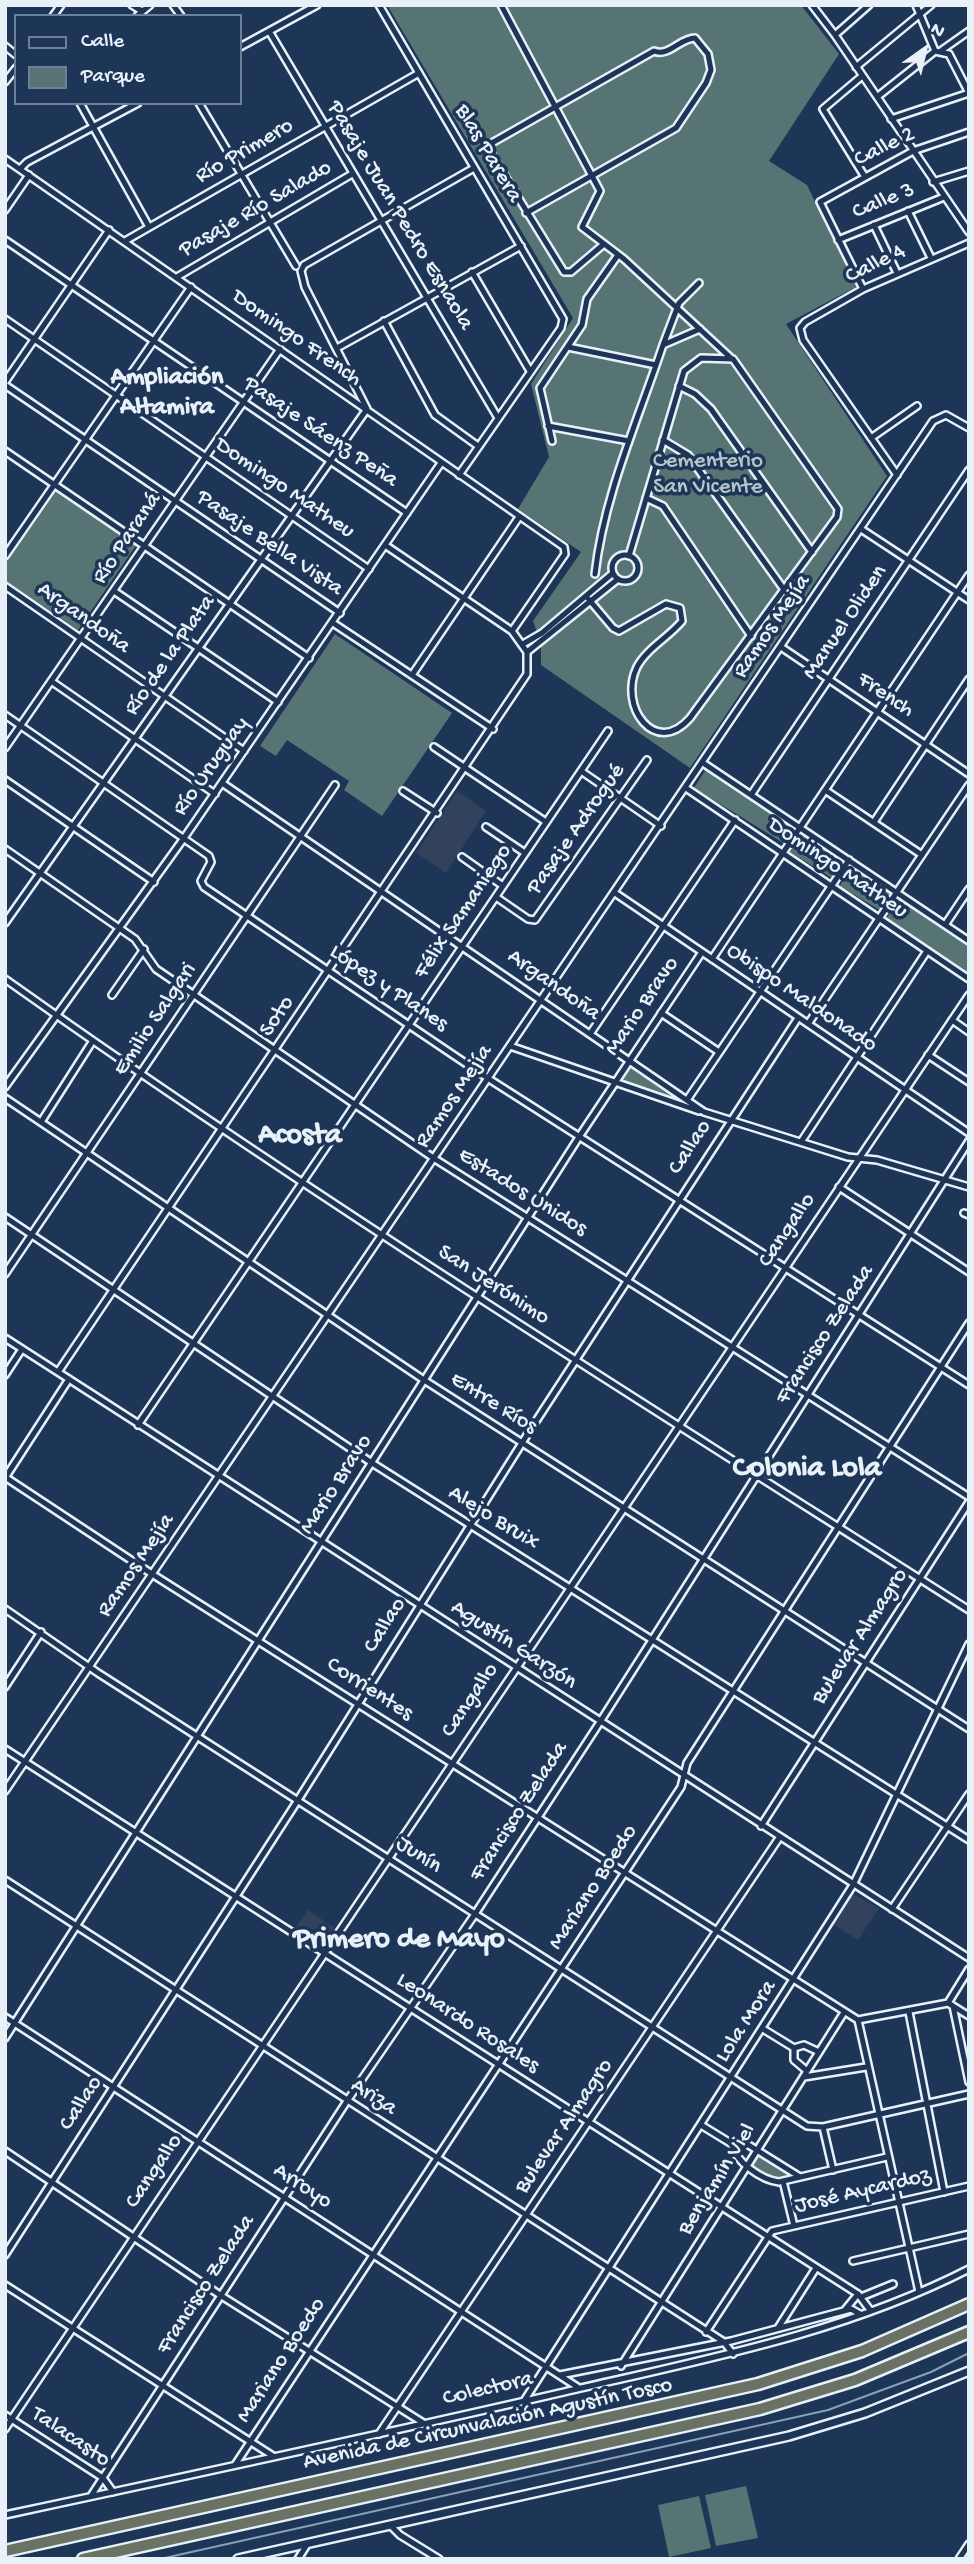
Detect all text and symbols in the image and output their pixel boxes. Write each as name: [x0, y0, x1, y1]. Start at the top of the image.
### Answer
legend: [14, 14, 242, 105]
north arrow: [890, 14, 960, 84]
text: N: [925, 18, 949, 44]
text: Calle: [81, 30, 124, 55]
text: Parque: [81, 65, 145, 90]
street label: Pasaje Juan Pedro Esnaola: [320, 96, 478, 336]
street label: Blas Parera: [447, 100, 527, 208]
street label: Río Primero: [191, 113, 299, 191]
street label: Calle 2: [850, 122, 920, 174]
street label: Pasaje Río Salado: [175, 155, 337, 265]
street label: Calle 3: [849, 177, 919, 227]
street label: Calle 4: [841, 239, 911, 291]
street label: Domingo French: [226, 284, 366, 394]
district label: Ampliación Altamira: [111, 363, 223, 424]
street label: Pasaje Sáenz Peña: [237, 371, 403, 495]
street label: Domingo Matheu: [209, 432, 359, 546]
park label: Cementerio San Vicente: [653, 448, 763, 502]
street label: Pasaje Bella Vista: [190, 485, 348, 603]
street label: Río Paraná: [87, 488, 169, 590]
street label: Manuel Oliden: [797, 560, 895, 686]
street label: Ramos Mejía: [728, 570, 818, 684]
street label: Argandoña: [31, 577, 135, 661]
street label: Río de la Plata: [119, 590, 223, 722]
street label: French: [851, 667, 919, 725]
street label: Río Uruguay: [168, 712, 256, 822]
street label: Pasaje Adrogué: [522, 759, 632, 901]
street label: Domingo Matheu: [762, 812, 912, 926]
street label: Félix Samaniego: [409, 839, 519, 985]
street label: Obispo Maldonado: [720, 938, 882, 1060]
street label: López y Planes: [323, 939, 453, 1039]
street label: Argandoña: [501, 944, 605, 1028]
street label: Mario Bravo: [600, 952, 686, 1062]
street label: Emilio Salgari: [108, 958, 204, 1082]
street label: Soto: [254, 991, 302, 1043]
street label: Ramos Mejía: [410, 1040, 500, 1154]
street label: Callao: [663, 1115, 719, 1181]
district label: Acosta: [258, 1119, 342, 1155]
street label: Estados Unidos: [452, 1142, 592, 1244]
street label: Cangallo: [753, 1188, 823, 1274]
street label: San Jerónimo: [432, 1240, 554, 1332]
street label: Francisco Zelada: [771, 1260, 881, 1410]
street label: Entre Ríos: [444, 1366, 542, 1442]
street label: Mario Bravo: [294, 1430, 380, 1540]
district label: Colonia Lola: [733, 1452, 881, 1488]
street label: Alejo Bruix: [442, 1480, 544, 1558]
street label: Ramos Mejía: [92, 1509, 182, 1623]
street label: Bulevar Almagro: [807, 1564, 915, 1710]
street label: Callao: [358, 1593, 414, 1659]
street label: Agustín Garzón: [445, 1595, 581, 1697]
street label: Corrientes: [320, 1652, 418, 1728]
street label: Cangallo: [436, 1658, 506, 1744]
street label: Francisco Zelada: [465, 1737, 575, 1887]
street label: Mariano Boedo: [543, 1820, 645, 1956]
street label: Junín: [390, 1831, 446, 1881]
district label: Primero de Mayo: [293, 1923, 505, 1959]
street label: Leonardo Rosales: [390, 1967, 544, 2081]
street label: Lola Mora: [710, 1976, 784, 2068]
street label: Bulevar Almagro: [510, 2054, 620, 2200]
street label: Callao: [54, 2071, 110, 2137]
street label: Ariza: [345, 2073, 401, 2123]
street label: Benjamín Viel: [673, 2119, 763, 2241]
street label: Cangallo: [120, 2129, 190, 2215]
street label: Arroyo: [267, 2158, 337, 2216]
street label: José Aycardoz: [792, 2163, 934, 2221]
street label: Francisco Zelada: [152, 2210, 262, 2360]
street label: Mariano Boedo: [231, 2293, 333, 2429]
street label: Colectora: [440, 2366, 536, 2414]
street label: Avenida de Circunvalación Agustín Tosco: [301, 2372, 675, 2478]
street label: Talacasto: [25, 2401, 115, 2475]

